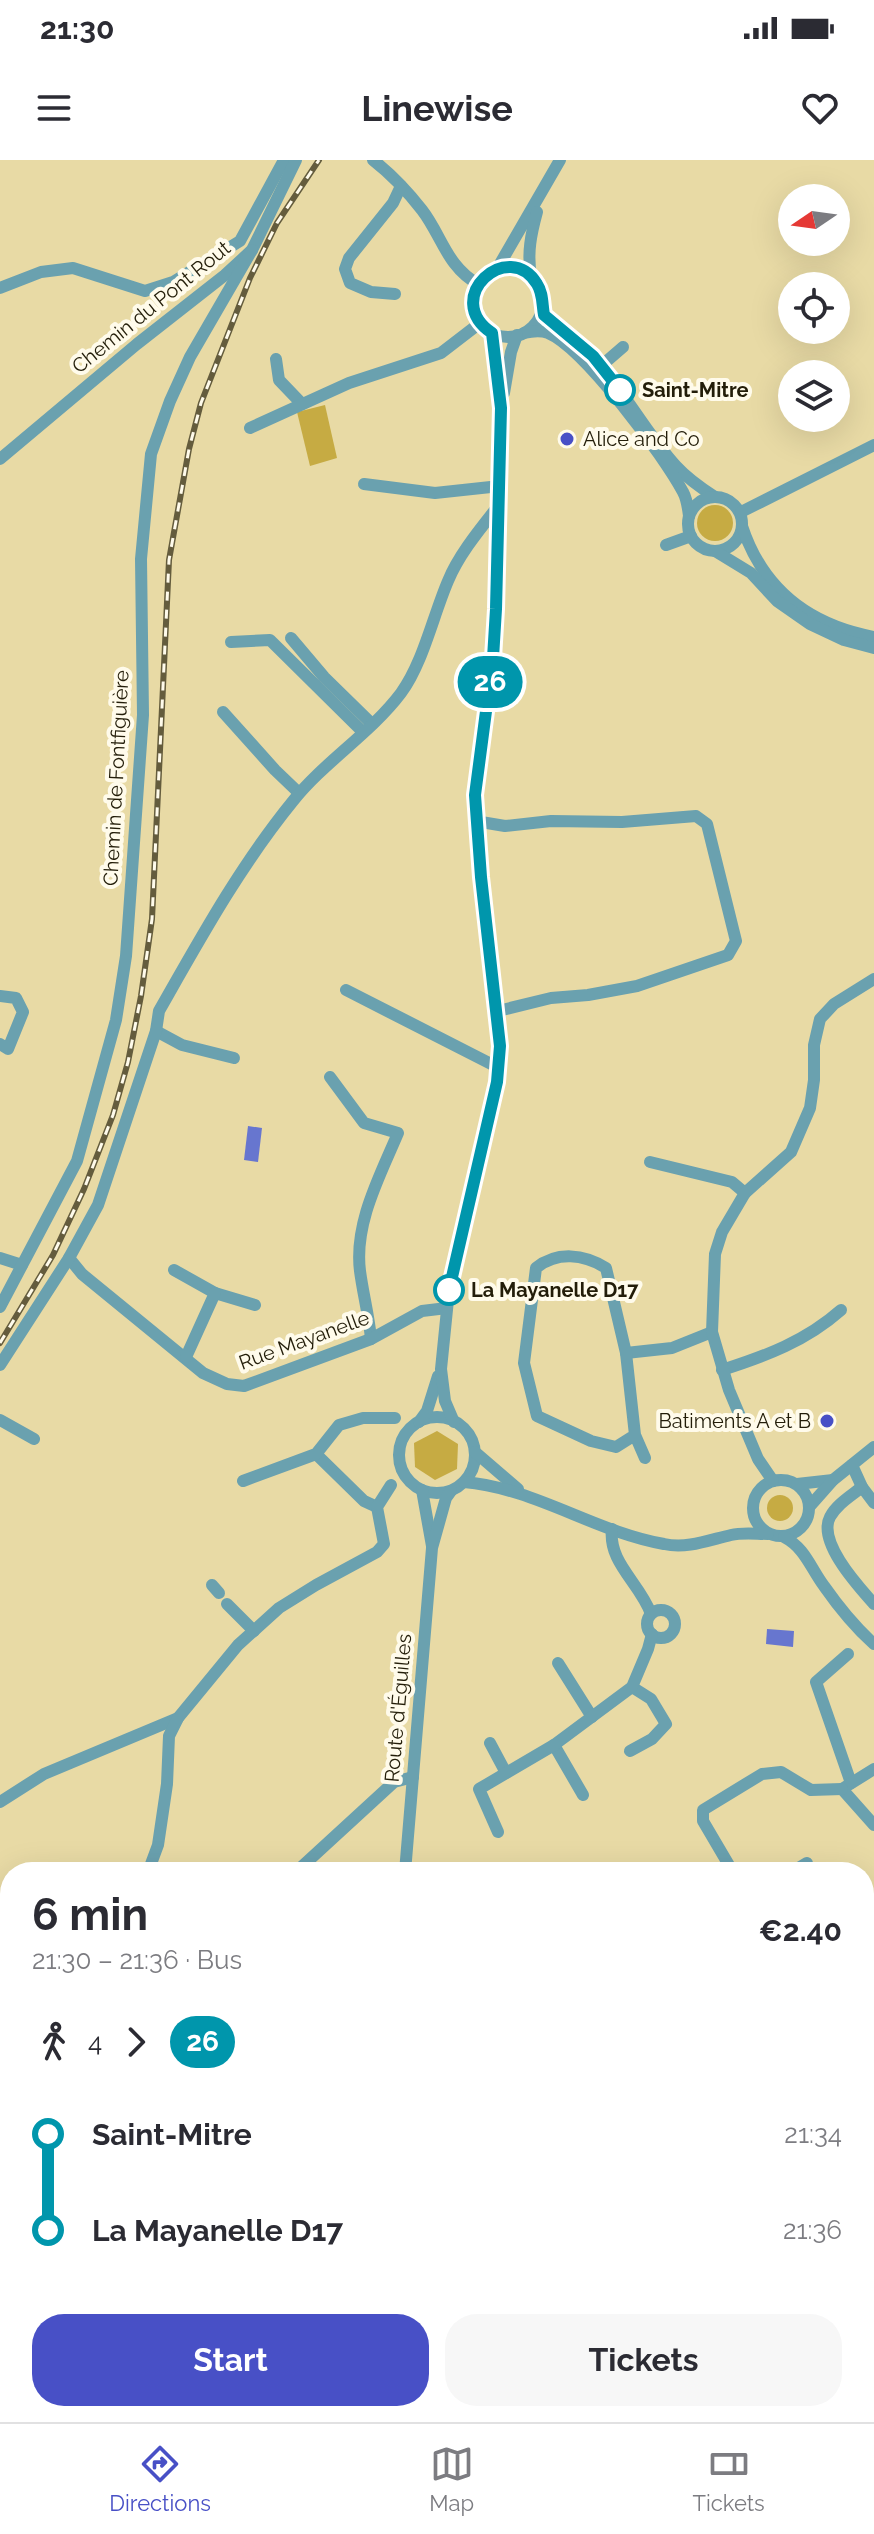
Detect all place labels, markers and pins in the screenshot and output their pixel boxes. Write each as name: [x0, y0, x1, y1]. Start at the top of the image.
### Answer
marker: Saint-Mitre: [605, 375, 635, 405]
place label: Saint-Mitre: [642, 378, 749, 402]
place label: Alice and Co: [583, 427, 700, 451]
marker: Alice and Co: [558, 430, 576, 448]
marker: La Mayanelle D17: [434, 1275, 464, 1305]
place label: La Mayanelle D17: [471, 1278, 639, 1302]
place label: Batiments A et B: [659, 1409, 811, 1433]
marker: Batiments A et B: [818, 1412, 836, 1430]

